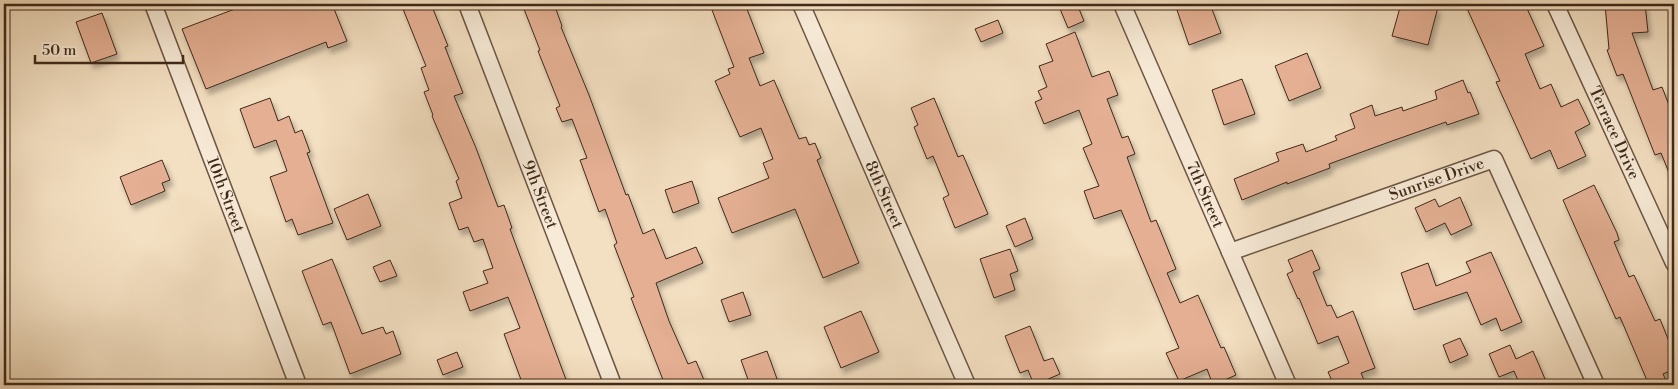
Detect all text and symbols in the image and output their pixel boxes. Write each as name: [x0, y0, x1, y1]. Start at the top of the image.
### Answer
scale bar: [35, 32, 182, 64]
text: 50 m: [42, 41, 76, 60]
street label: Terrace Drive: [1584, 83, 1644, 183]
street label: Sunrise Drive: [1386, 153, 1487, 205]
street label: 10th Street: [202, 154, 249, 236]
street label: 9th Street: [518, 157, 562, 232]
street label: 8th Street: [861, 158, 908, 232]
street label: 7th Street: [1182, 158, 1228, 231]

